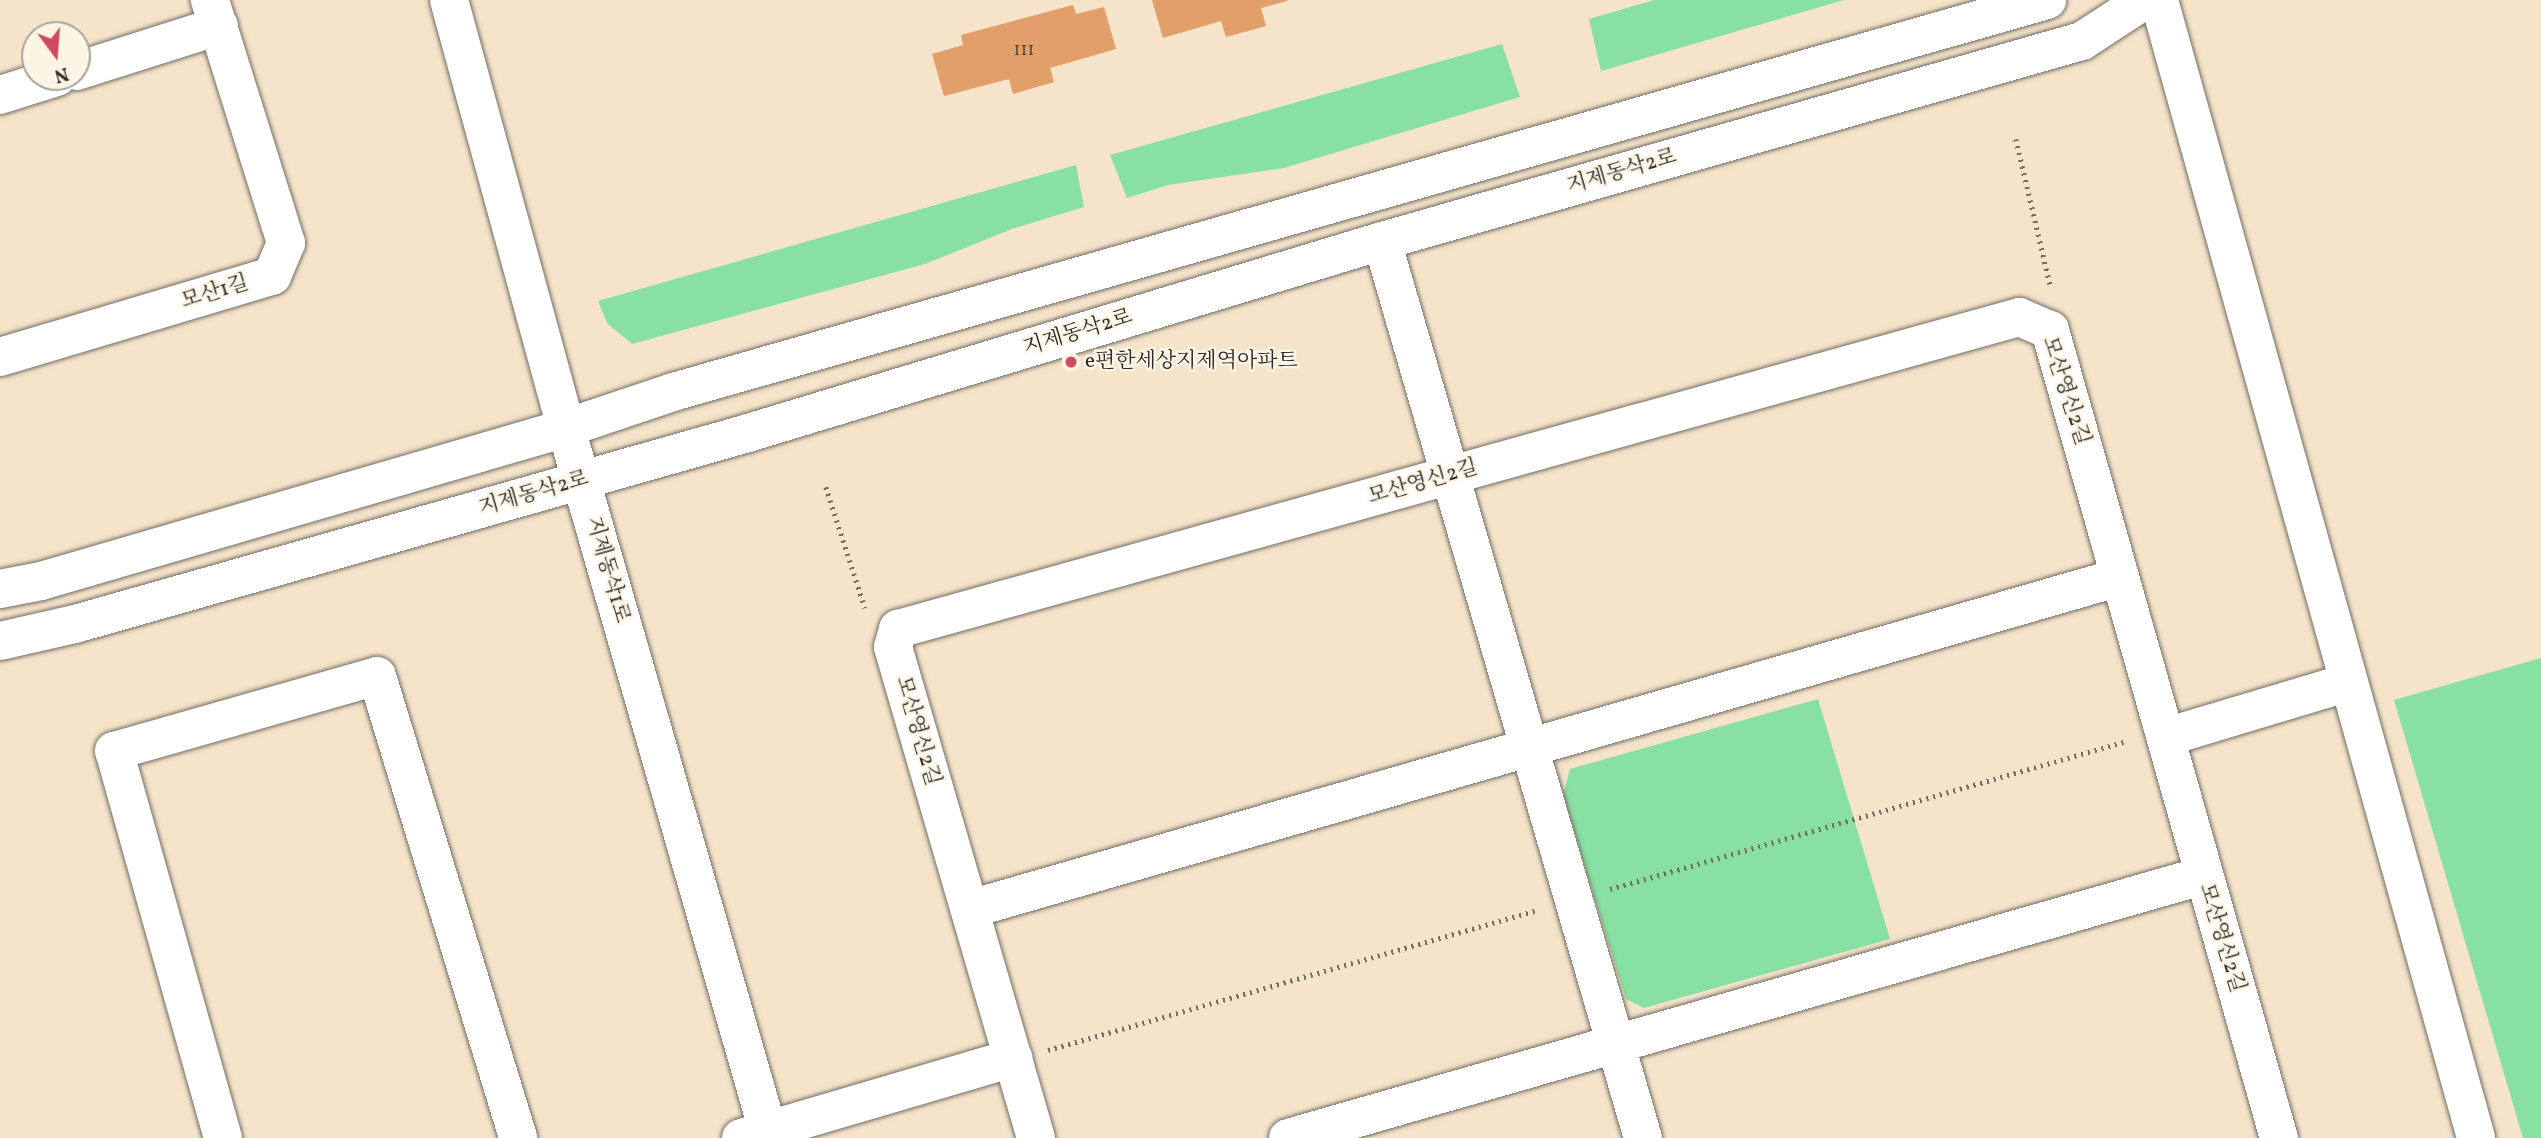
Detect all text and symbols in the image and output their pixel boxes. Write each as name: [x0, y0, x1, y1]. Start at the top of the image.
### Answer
north arrow: [21, 21, 91, 91]
house number: 111: [1014, 40, 1034, 62]
text: N: [51, 60, 71, 89]
street label: 지제동삭2로: [1564, 144, 1680, 200]
street label: 모산1길: [178, 271, 252, 315]
street label: 지제동삭2로: [1020, 304, 1136, 362]
street label: 모산영신2길: [2036, 334, 2094, 448]
place label: e편한세상지제역아파트: [1085, 349, 1298, 375]
marker: e편한세상지제역아파트: [1063, 354, 1079, 370]
street label: 모산영신2길: [1365, 455, 1481, 511]
street label: 지제동삭2로: [476, 466, 592, 522]
street label: 지제동삭1로: [580, 514, 634, 626]
street label: 모산영신2길: [889, 673, 945, 789]
street label: 모산영신2길: [2192, 880, 2250, 996]

